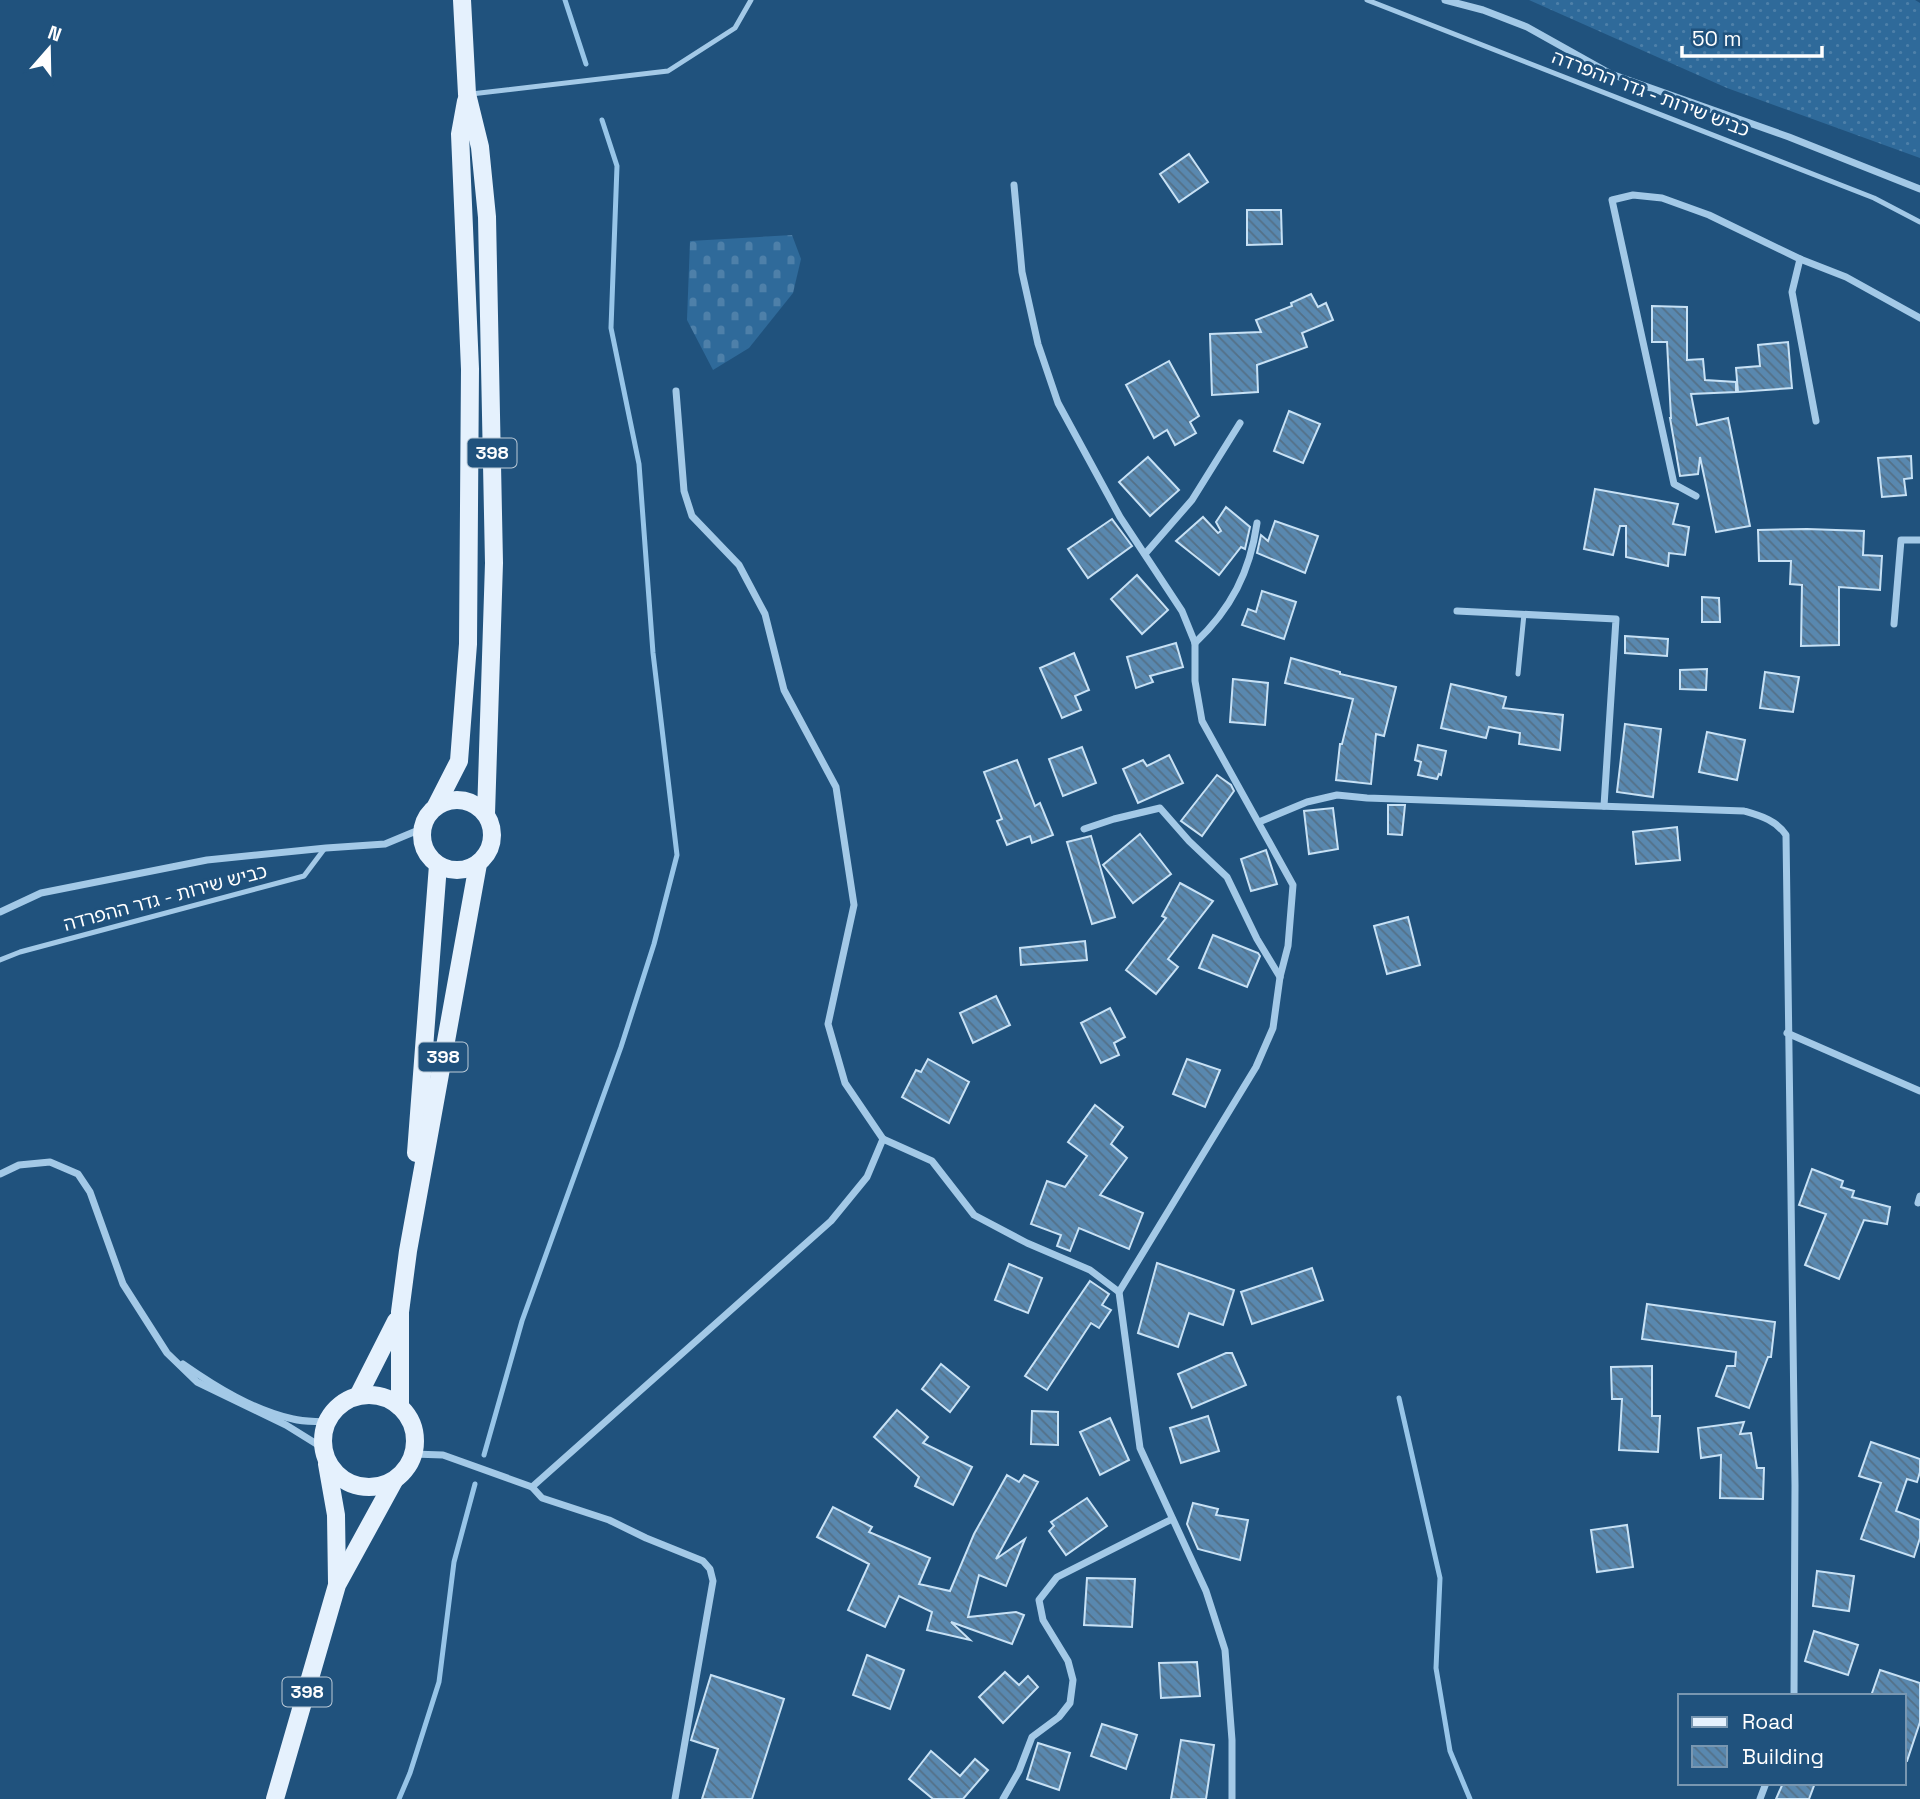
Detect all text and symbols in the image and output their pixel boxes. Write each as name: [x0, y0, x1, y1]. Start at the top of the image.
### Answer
north arrow: [14, 14, 84, 84]
scale bar: [1682, 14, 1822, 58]
text: N: [44, 20, 65, 47]
text: 50 m: [1692, 25, 1742, 52]
street label: כביש שירות - גדר ההפרדה: [1548, 44, 1753, 143]
road number: 398: [468, 438, 516, 467]
street label: כביש שירות - גדר ההפרדה: [61, 858, 270, 937]
road number: 398: [418, 1042, 467, 1072]
road number: 398: [282, 1678, 332, 1707]
legend: [1678, 1694, 1906, 1785]
text: Road: [1742, 1708, 1794, 1735]
text: Building: [1742, 1743, 1824, 1770]

